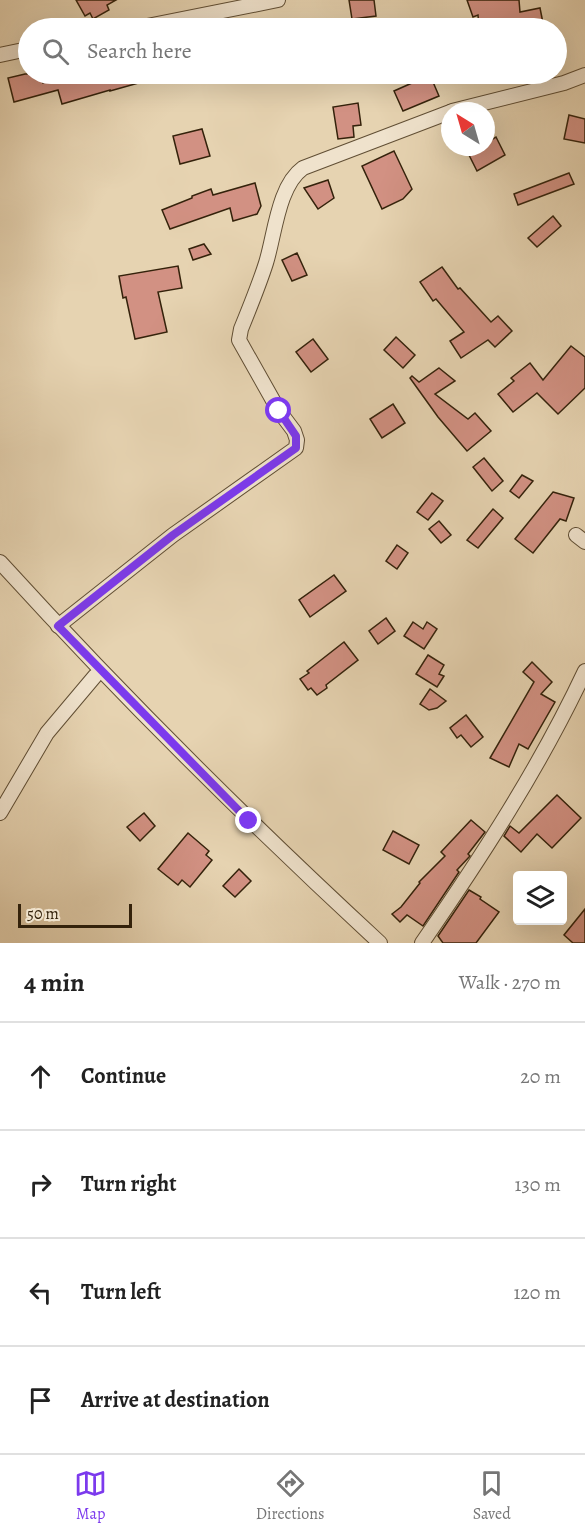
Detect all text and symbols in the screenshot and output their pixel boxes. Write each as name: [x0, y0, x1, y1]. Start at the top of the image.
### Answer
search box: [18, 18, 567, 84]
icon: search: [39, 35, 72, 68]
text: Search here: [87, 36, 192, 66]
north arrow: [441, 102, 495, 156]
route start: [265, 397, 291, 423]
route end: [235, 807, 261, 833]
map controls: [513, 871, 567, 925]
button: layers: [513, 871, 567, 925]
scale bar: [18, 901, 132, 929]
text: 50 m: [27, 903, 59, 925]
text: 4 min: [24, 965, 85, 1000]
text: Walk · 270 m: [459, 969, 561, 996]
icon: ahead: [24, 1060, 57, 1093]
text: Continue: [81, 1061, 166, 1091]
text: 20 m: [520, 1063, 561, 1090]
icon: right: [24, 1168, 57, 1201]
text: Turn right: [81, 1169, 177, 1199]
text: 130 m: [515, 1171, 561, 1198]
icon: left: [24, 1276, 57, 1309]
text: Turn left: [81, 1277, 161, 1307]
text: 120 m: [513, 1279, 561, 1306]
icon: arrive: [24, 1384, 57, 1417]
text: Arrive at destination: [81, 1385, 270, 1415]
tab: Map: [74, 1467, 107, 1525]
tab: Directions: [256, 1467, 324, 1525]
tab: Saved: [473, 1467, 511, 1525]

